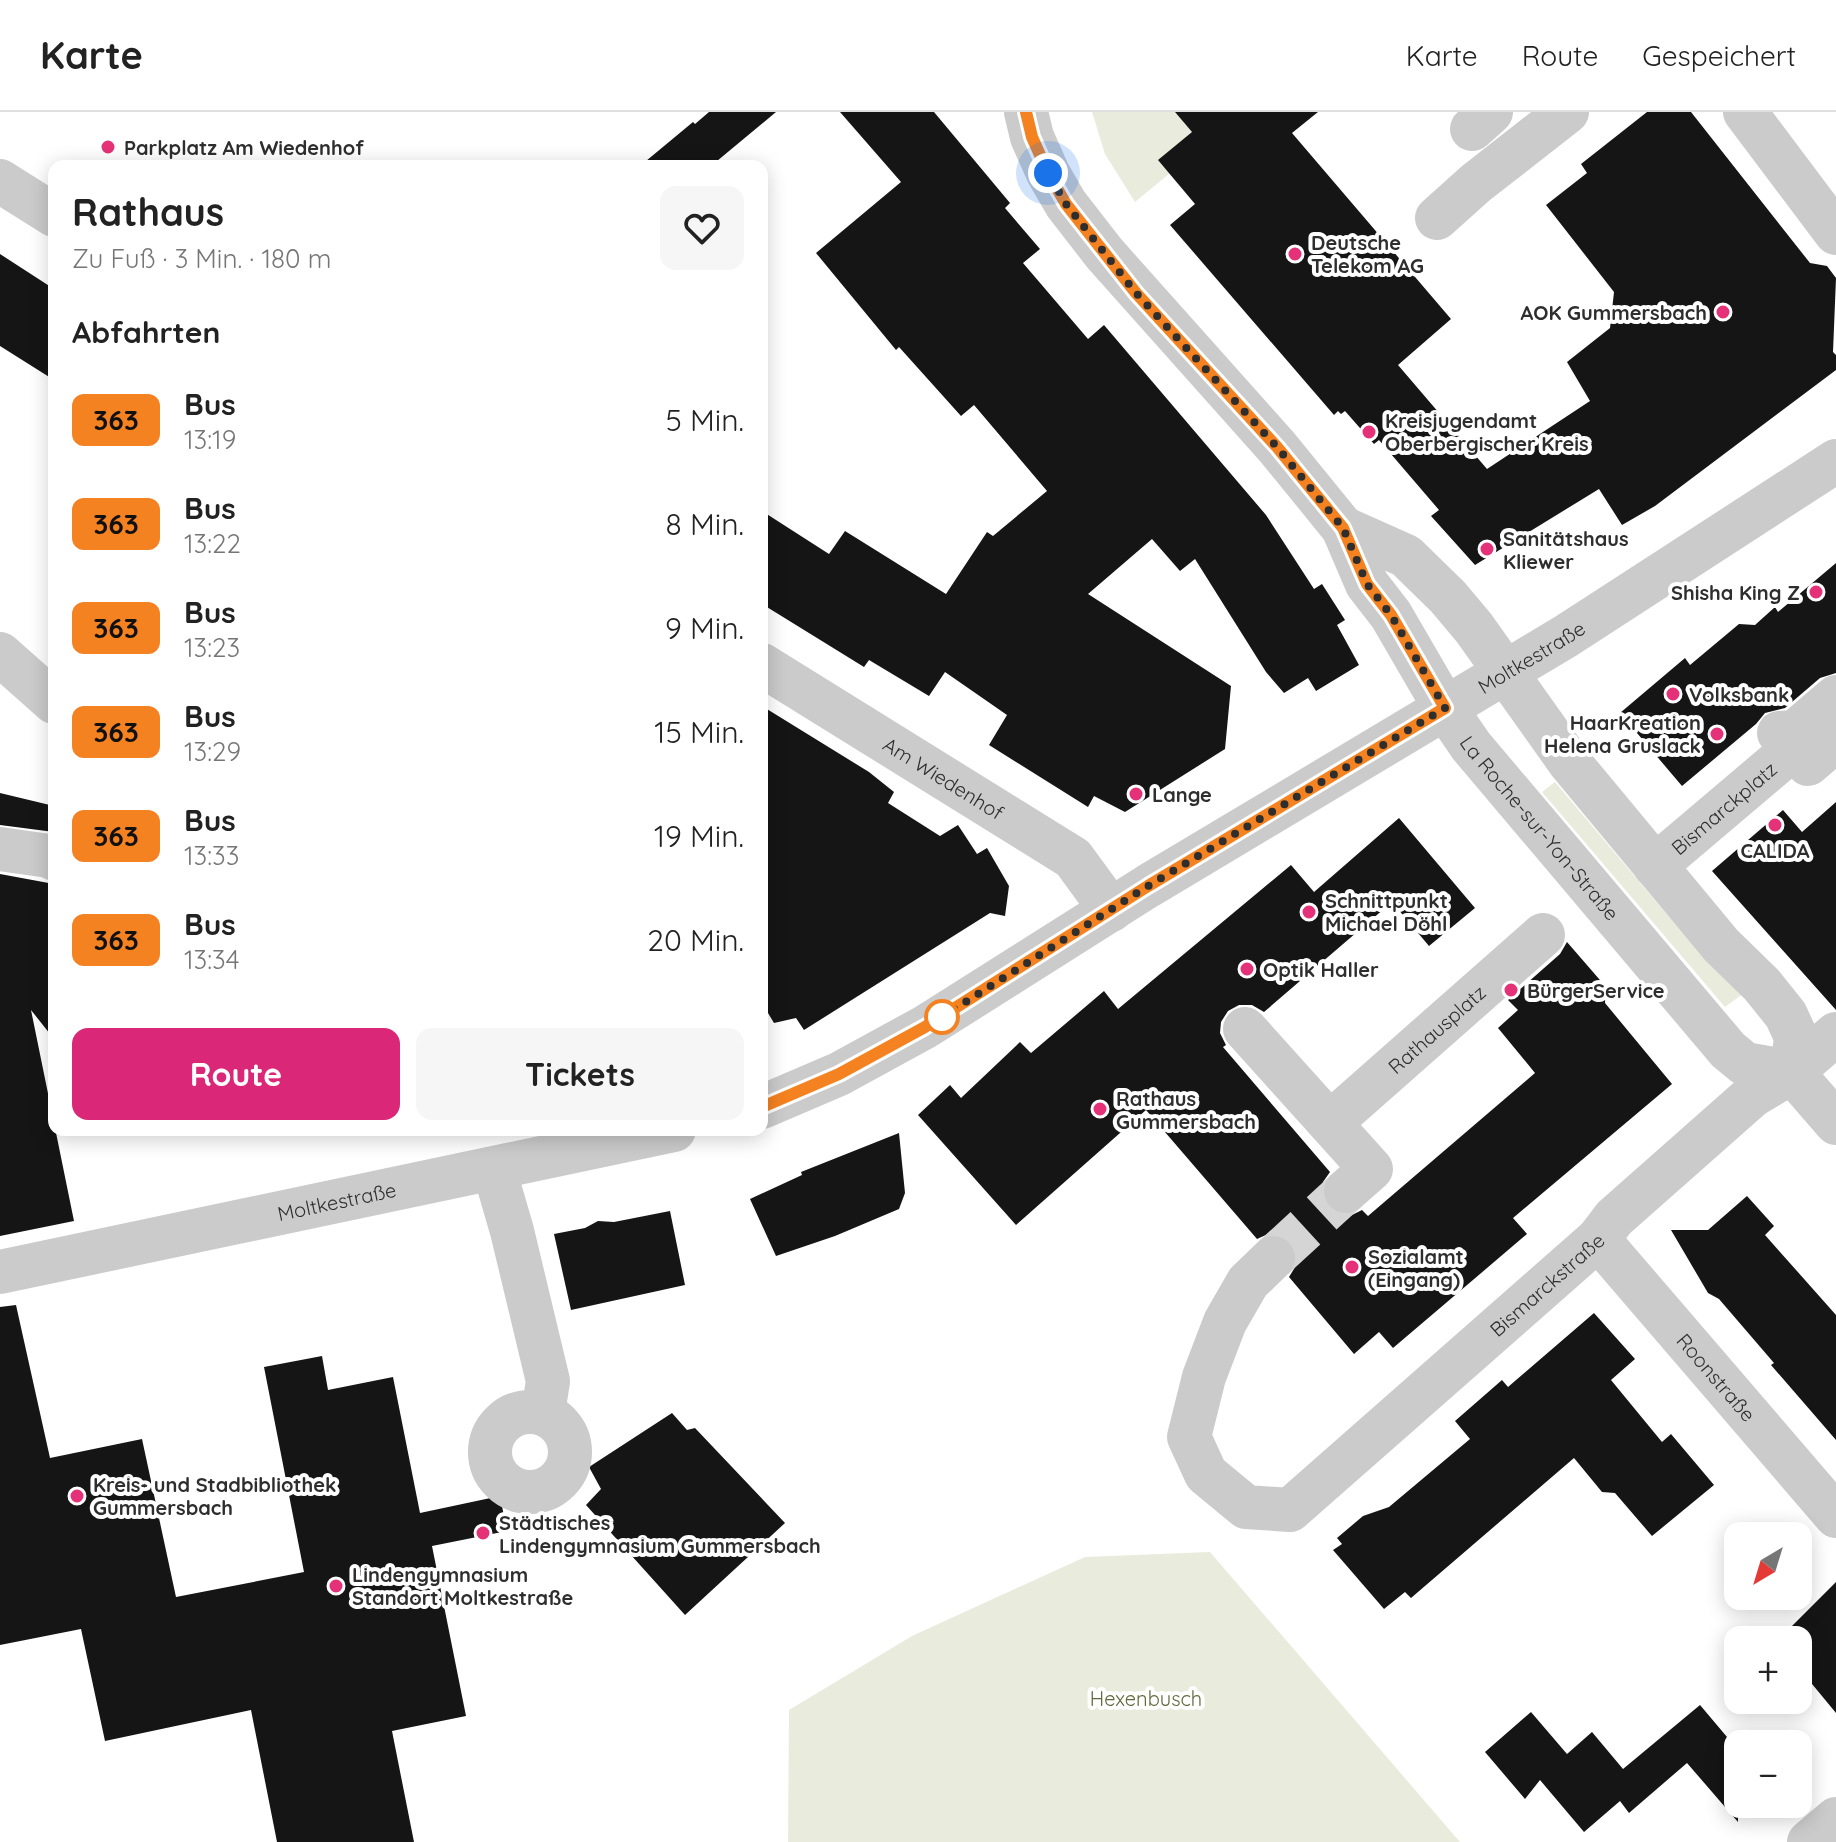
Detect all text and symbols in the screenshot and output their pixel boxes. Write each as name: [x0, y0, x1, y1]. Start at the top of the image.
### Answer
text: Karte: [40, 31, 143, 79]
text: Karte: [1406, 38, 1478, 73]
text: Route: [1522, 38, 1598, 73]
text: Gespeichert: [1642, 38, 1796, 73]
place label: Parkplatz Am Wiedenhof: [124, 135, 364, 160]
marker: Parkplatz Am Wiedenhof: [99, 138, 117, 156]
your location: [1028, 153, 1068, 193]
button: heart: [660, 186, 744, 270]
text: Rathaus: [72, 188, 224, 236]
place label: Deutsche Telekom AG: [1311, 230, 1424, 278]
text: Zu Fuß · 3 Min. · 180 m: [72, 242, 331, 275]
marker: Deutsche Telekom AG: [1286, 245, 1304, 263]
place label: AOK Gummersbach: [1521, 300, 1707, 325]
marker: AOK Gummersbach: [1714, 303, 1732, 321]
text: Abfahrten: [72, 313, 220, 351]
text: Bus: [184, 385, 236, 423]
text: 5 Min.: [665, 401, 744, 439]
text: 363: [93, 402, 139, 437]
place label: Kreisjugendamt Oberbergischer Kreis: [1385, 408, 1589, 456]
text: 13:19: [184, 423, 236, 456]
marker: Kreisjugendamt Oberbergischer Kreis: [1360, 423, 1378, 441]
text: Bus: [184, 489, 236, 527]
text: 8 Min.: [666, 505, 744, 543]
text: 363: [93, 506, 139, 541]
place label: Sanitätshaus Kliewer: [1503, 526, 1629, 574]
text: 13:22: [184, 527, 241, 560]
marker: Sanitätshaus Kliewer: [1478, 540, 1496, 558]
place label: Shisha King Z: [1671, 580, 1800, 605]
marker: Shisha King Z: [1807, 583, 1825, 601]
text: Bus: [184, 593, 236, 631]
text: 9 Min.: [665, 609, 744, 647]
text: 363: [93, 610, 139, 645]
street label: Moltkestraße: [1473, 615, 1589, 699]
text: 13:23: [184, 631, 240, 664]
place label: Volksbank: [1689, 682, 1789, 707]
marker: Volksbank: [1664, 685, 1682, 703]
text: Bus: [184, 697, 236, 735]
place label: HaarKreation Helena Gruslack: [1544, 710, 1701, 758]
text: 15 Min.: [654, 713, 744, 751]
text: 363: [93, 714, 139, 749]
marker: HaarKreation Helena Gruslack: [1708, 725, 1726, 743]
street label: Am Wiedenhof: [879, 731, 1009, 825]
street label: La Roche-sur-Yon-Straße: [1455, 731, 1625, 925]
text: 13:29: [184, 735, 241, 768]
street label: Bismarckplatz: [1666, 756, 1782, 860]
place label: Lange: [1152, 782, 1212, 807]
marker: Lange: [1127, 785, 1145, 803]
text: Bus: [184, 801, 236, 839]
marker: CALIDA: [1766, 816, 1784, 834]
text: 19 Min.: [654, 817, 744, 855]
text: 363: [93, 818, 139, 853]
place label: CALIDA: [1740, 838, 1810, 863]
text: 13:33: [184, 839, 239, 872]
place label: Schnittpunkt Michael Döhl: [1325, 888, 1448, 936]
marker: Schnittpunkt Michael Döhl: [1300, 903, 1318, 921]
text: Bus: [184, 905, 236, 943]
text: 20 Min.: [647, 921, 744, 959]
text: 363: [93, 922, 139, 957]
text: 13:34: [184, 943, 239, 976]
place label: Optik Haller: [1263, 957, 1379, 982]
marker: Optik Haller: [1238, 960, 1256, 978]
place label: BürgerService: [1527, 978, 1665, 1003]
street label: Rathausplatz: [1383, 979, 1490, 1079]
marker: BürgerService: [1502, 981, 1520, 999]
unlabelled marker: [925, 1000, 959, 1034]
button: Route: [72, 1028, 400, 1120]
button: Tickets: [416, 1028, 744, 1120]
place label: Rathaus Gummersbach: [1116, 1086, 1256, 1134]
marker: Rathaus Gummersbach: [1091, 1100, 1109, 1118]
street label: Moltkestraße: [275, 1176, 398, 1226]
street label: Bismarckstraße: [1484, 1227, 1609, 1341]
place label: Sozialamt (Eingang): [1368, 1244, 1464, 1292]
marker: Sozialamt (Eingang): [1343, 1258, 1361, 1276]
street label: Roonstraße: [1672, 1328, 1761, 1426]
place label: Kreis- und Stadbibliothek Gummersbach: [93, 1472, 336, 1520]
marker: Kreis- und Stadbibliothek Gummersbach: [68, 1487, 86, 1505]
place label: Städtisches Lindengymnasium Gummersbach: [499, 1510, 821, 1558]
north arrow: [1724, 1522, 1812, 1610]
map controls: [1724, 1522, 1812, 1818]
marker: Städtisches Lindengymnasium Gummersbach: [474, 1524, 492, 1542]
place label: Lindengymnasium Standort Moltkestraße: [352, 1562, 573, 1610]
marker: Lindengymnasium Standort Moltkestraße: [327, 1577, 345, 1595]
button: +: [1724, 1626, 1812, 1714]
park label: Hexenbusch: [1090, 1686, 1202, 1711]
button: −: [1724, 1730, 1812, 1818]

